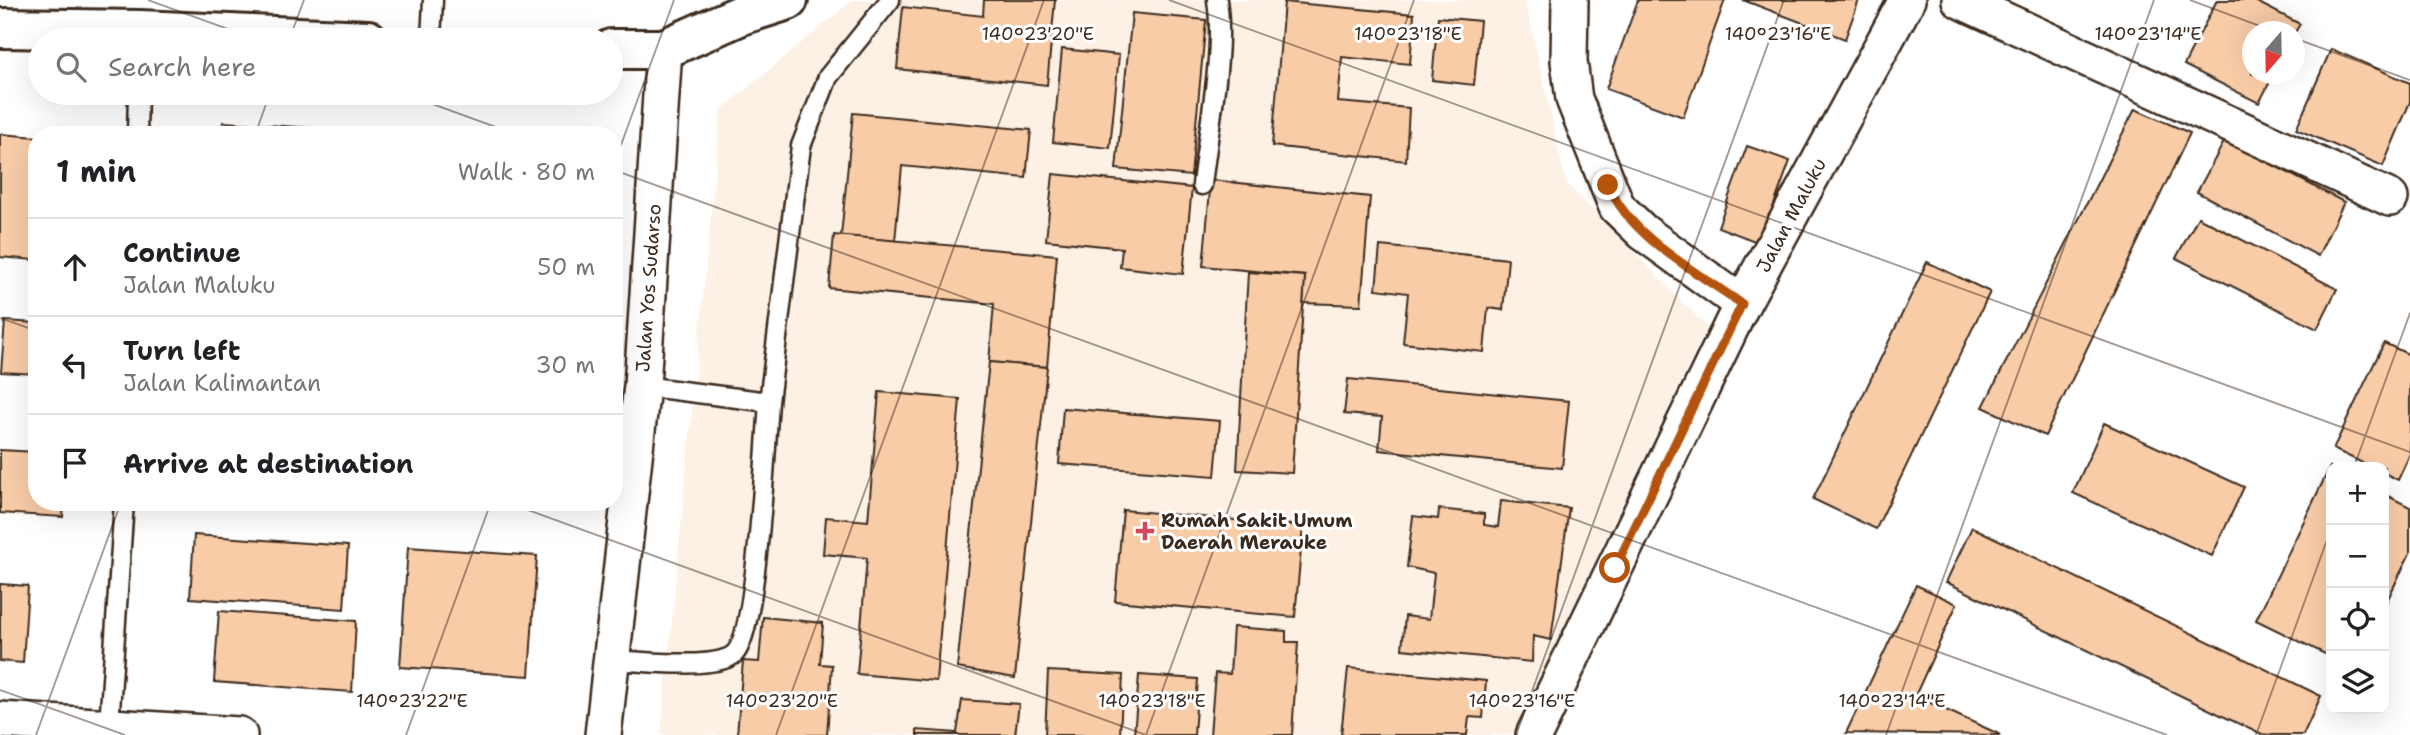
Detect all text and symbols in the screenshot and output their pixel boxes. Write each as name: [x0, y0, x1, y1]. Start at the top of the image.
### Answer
north arrow: [2242, 21, 2305, 84]
text: 140°23'20"E: [982, 22, 1094, 46]
text: 140°23'18"E: [1354, 22, 1462, 46]
text: 140°23'16"E: [1725, 22, 1831, 46]
text: 140°23'14"E: [2094, 22, 2202, 46]
search box: [28, 28, 623, 105]
icon: search: [52, 48, 90, 86]
text: Search here: [108, 49, 257, 84]
text: 1 min: [56, 151, 136, 192]
street label: Jalan Maluku: [1751, 154, 1832, 277]
text: Walk · 80 m: [458, 157, 595, 187]
route end: [1592, 169, 1623, 200]
street label: Jalan Yos Sudarso: [630, 203, 667, 373]
text: Continue: [123, 235, 241, 270]
icon: ahead: [56, 248, 94, 286]
text: 50 m: [537, 252, 595, 282]
text: Jalan Maluku: [123, 270, 276, 300]
text: Turn left: [123, 333, 240, 368]
icon: left: [56, 346, 94, 384]
text: 30 m: [536, 350, 595, 380]
text: Jalan Kalimantan: [123, 368, 321, 398]
icon: arrive: [56, 444, 94, 482]
text: Arrive at destination: [123, 446, 413, 481]
map controls: [2326, 462, 2389, 714]
button: +: [2326, 462, 2389, 525]
place label: Rumah Sakit Umum Daerah Merauke: [1161, 508, 1353, 555]
marker: Rumah Sakit Umum Daerah Merauke: [1135, 521, 1155, 541]
button: −: [2326, 525, 2389, 588]
route start: [1599, 552, 1630, 583]
button: locate: [2326, 588, 2389, 651]
button: layers: [2326, 651, 2389, 714]
text: 140°23'22"E: [356, 689, 468, 713]
text: 140°23'20"E: [726, 689, 838, 713]
text: 140°23'18"E: [1098, 689, 1206, 713]
text: 140°23'16"E: [1469, 689, 1575, 713]
text: 140°23'14"E: [1838, 689, 1946, 713]

